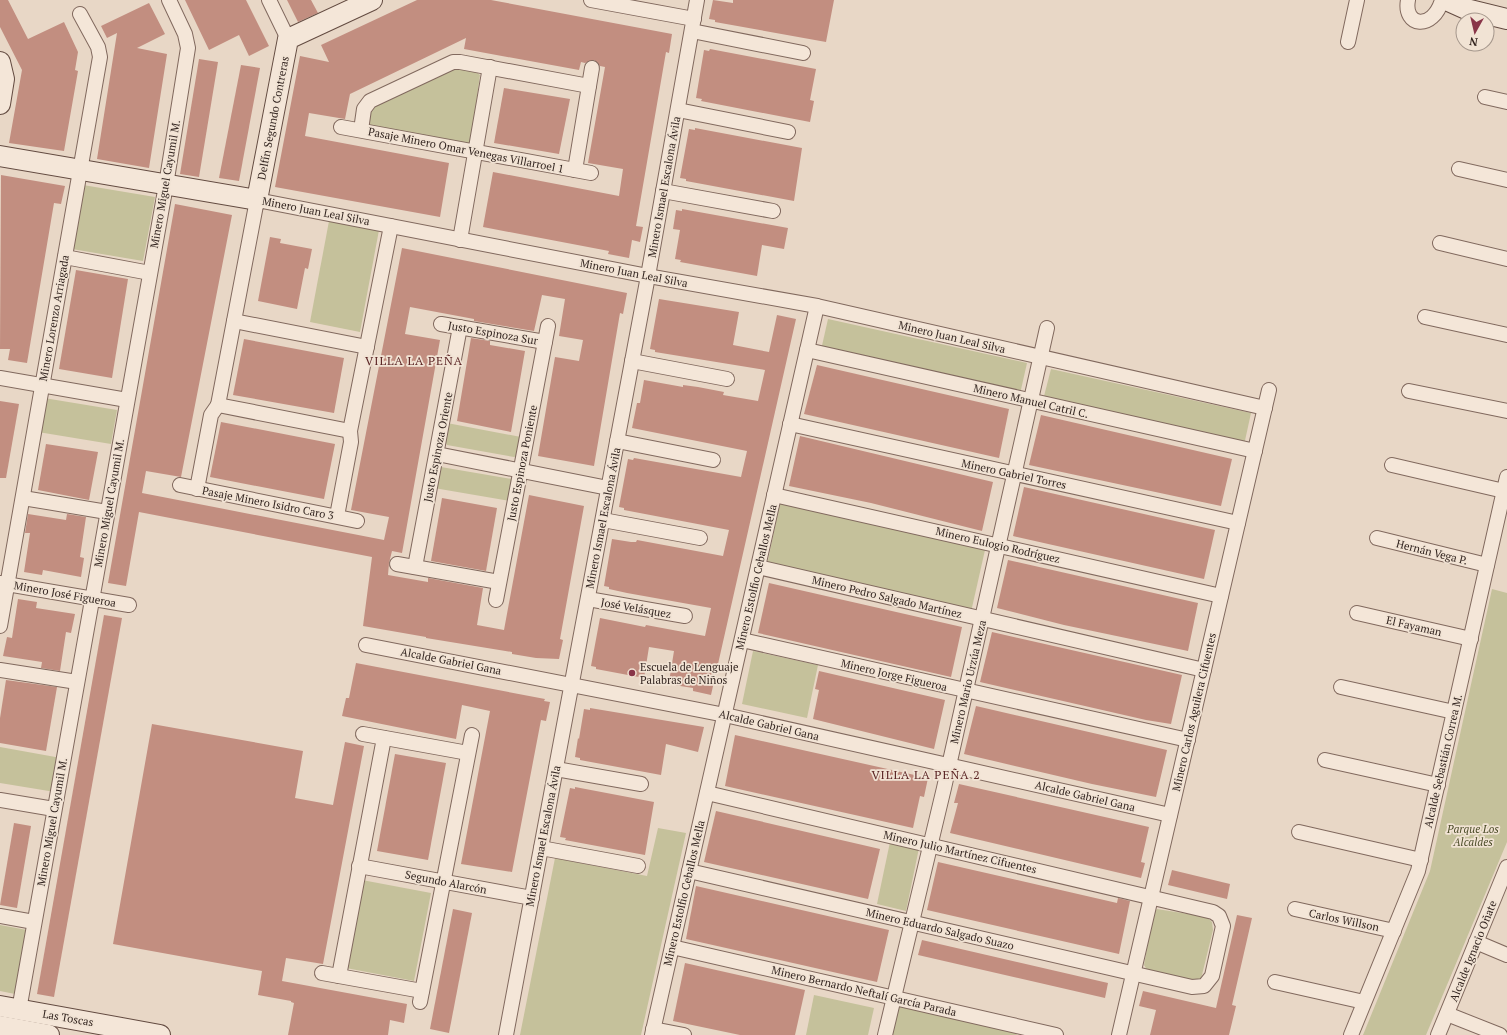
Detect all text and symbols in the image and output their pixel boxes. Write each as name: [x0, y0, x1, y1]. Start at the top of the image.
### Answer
north arrow: [1455, 12, 1495, 52]
text: N: [1468, 34, 1479, 49]
street label: Delfín Segundo Contreras: [254, 55, 292, 181]
street label: Minero Ismael Escalona Ávila: [645, 115, 683, 259]
street label: Minero Miguel Cayumil M.: [147, 119, 183, 249]
street label: Pasaje Minero Omar Venegas Villarroel 1: [367, 124, 565, 176]
street label: Minero Juan Leal Silva: [261, 194, 372, 228]
street label: Minero Lorenzo Arriagada: [36, 253, 72, 382]
street label: Minero Juan Leal Silva: [579, 256, 690, 290]
street label: Justo Espinoza Sur: [447, 318, 540, 348]
street label: Minero Juan Leal Silva: [897, 318, 1007, 356]
district label: VILLA LA PEÑA: [365, 353, 463, 368]
street label: Minero Manuel Catril C.: [972, 381, 1090, 421]
street label: Justo Espinoza Oriente: [420, 390, 456, 503]
street label: Justo Espinoza Poniente: [504, 403, 540, 522]
street label: Minero Miguel Cayumil M.: [91, 438, 127, 568]
street label: Minero Ismael Escalona Ávila: [582, 446, 624, 590]
street label: Minero Gabriel Torres: [960, 456, 1068, 492]
street label: Pasaje Minero Isidro Caro 3: [201, 483, 335, 523]
street label: Minero Estolfio Ceballos Mella: [732, 502, 780, 651]
street label: Minero Eulogio Rodríguez: [934, 524, 1062, 566]
street label: Hernán Vega P.: [1395, 536, 1469, 568]
street label: Minero Pedro Salgado Martínez: [811, 573, 963, 621]
street label: Minero José Figueroa: [13, 578, 118, 610]
street label: José Velásquez: [600, 595, 672, 621]
street label: El Fayaman: [1385, 613, 1444, 639]
street label: Minero Mario Urzúa Meza: [947, 618, 989, 745]
street label: Minero Carlos Aguilera Cifuentes: [1169, 631, 1219, 793]
street label: Alcalde Gabriel Gana: [399, 644, 503, 678]
street label: Minero Jorge Figueroa: [839, 656, 949, 694]
place label: Escuela de Lenguaje Palabras de Niños: [640, 660, 739, 687]
marker: Escuela de Lenguaje Palabras de Niños: [627, 668, 637, 678]
street label: Alcalde Sebastián Correa M.: [1421, 693, 1465, 829]
street label: Alcalde Gabriel Gana: [717, 707, 821, 743]
street label: Minero Miguel Cayumil M.: [34, 757, 70, 887]
street label: Minero Ismael Escalona Ávila: [522, 764, 564, 908]
district label: VILLA LA PEÑA 2: [871, 767, 981, 782]
street label: Alcalde Gabriel Gana: [1033, 778, 1137, 814]
street label: Minero Estolfio Ceballos Mella: [660, 818, 708, 967]
park label: Parque Los Alcaldes: [1446, 822, 1499, 849]
street label: Minero Julio Martínez Cifuentes: [882, 828, 1038, 877]
street label: Segundo Alarcón: [404, 867, 488, 897]
street label: Alcalde Ignacio Oñate: [1446, 898, 1500, 1004]
street label: Minero Eduardo Salgado Suazo: [865, 905, 1015, 953]
street label: Carlos Willson: [1308, 906, 1381, 934]
street label: Minero Bernardo Neftalí García Parada: [770, 963, 958, 1019]
street label: Las Toscas: [41, 1007, 95, 1029]

